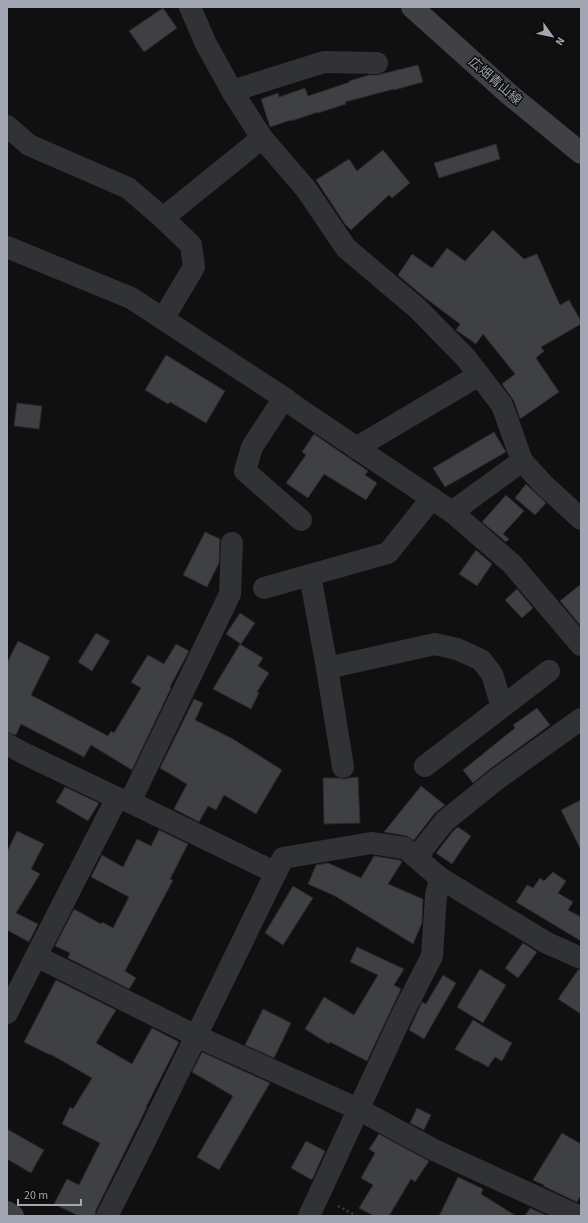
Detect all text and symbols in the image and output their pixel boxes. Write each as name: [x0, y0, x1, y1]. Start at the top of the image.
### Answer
north arrow: [532, 16, 572, 56]
text: N: [552, 34, 568, 48]
street label: 広畑青山線: [465, 53, 525, 109]
scale bar: [18, 1181, 81, 1207]
text: 20 m: [24, 1187, 48, 1204]

